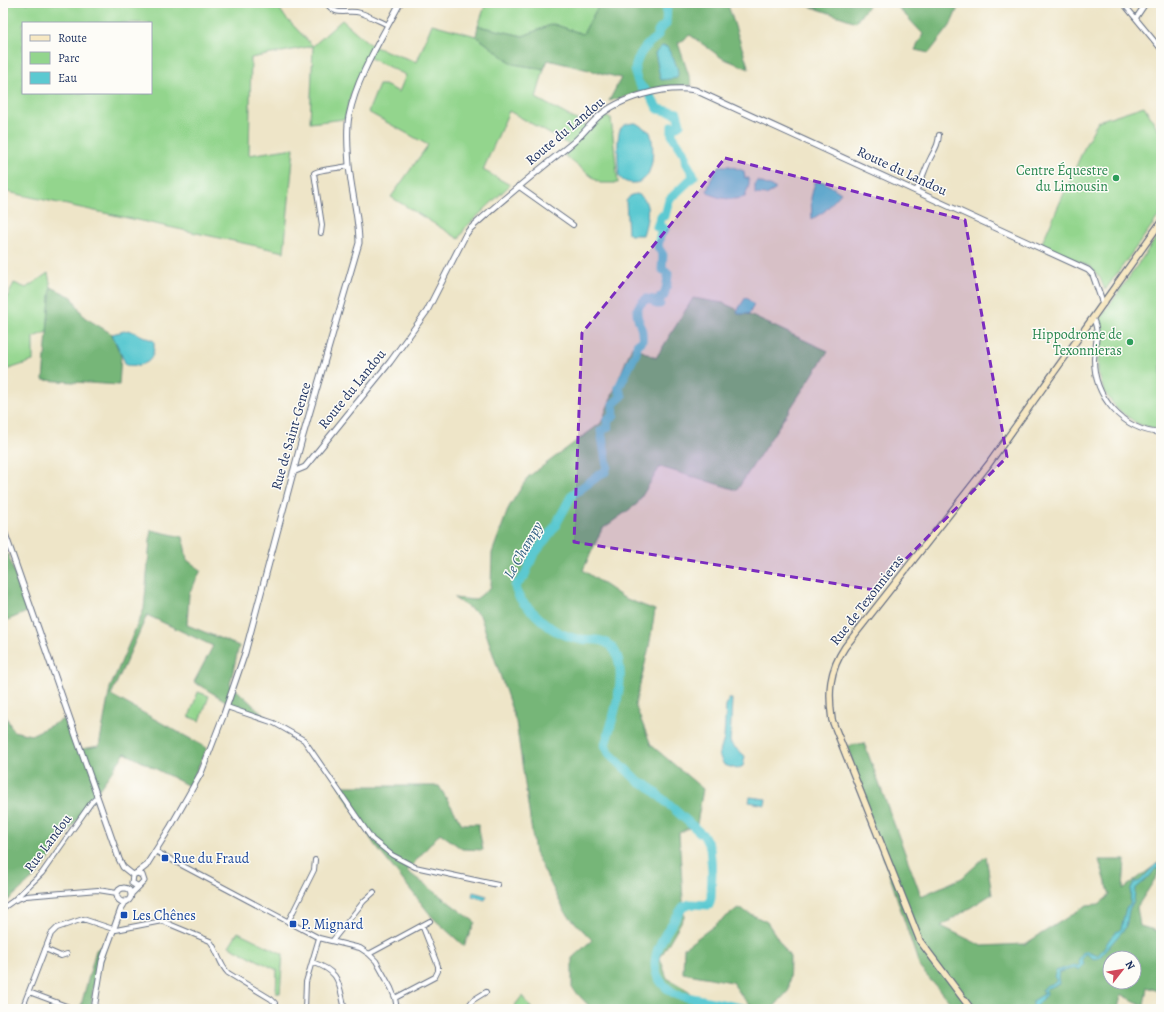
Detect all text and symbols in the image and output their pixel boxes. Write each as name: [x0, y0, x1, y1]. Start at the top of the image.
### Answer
legend: [22, 22, 152, 94]
text: Route: [58, 30, 87, 46]
text: Parc: [58, 50, 80, 66]
text: Eau: [58, 70, 77, 86]
street label: Route du Landou: [522, 92, 609, 170]
street label: Route du Landou: [854, 142, 951, 200]
place label: Centre Équestre du Limousin: [1016, 161, 1108, 196]
marker: Centre Équestre du Limousin: [1111, 173, 1121, 183]
place label: Hippodrome de Texonnieras: [1032, 325, 1122, 360]
marker: Hippodrome de Texonnieras: [1125, 337, 1135, 347]
street label: Route du Landou: [314, 345, 390, 433]
street label: Rue de Saint-Gence: [266, 380, 316, 492]
water label: Le Champy: [499, 517, 548, 582]
street label: Rue de Texonnieras: [826, 551, 908, 649]
street label: Rue Landou: [20, 810, 76, 876]
place label: Rue du Fraud: [173, 849, 250, 868]
marker: Rue du Fraud: [160, 853, 170, 863]
place label: Les Chênes: [132, 906, 196, 925]
marker: Les Chênes: [119, 910, 129, 920]
place label: P. Mignard: [301, 915, 364, 934]
marker: P. Mignard: [288, 919, 298, 929]
north arrow: [1102, 950, 1142, 990]
text: N: [1122, 958, 1139, 972]

